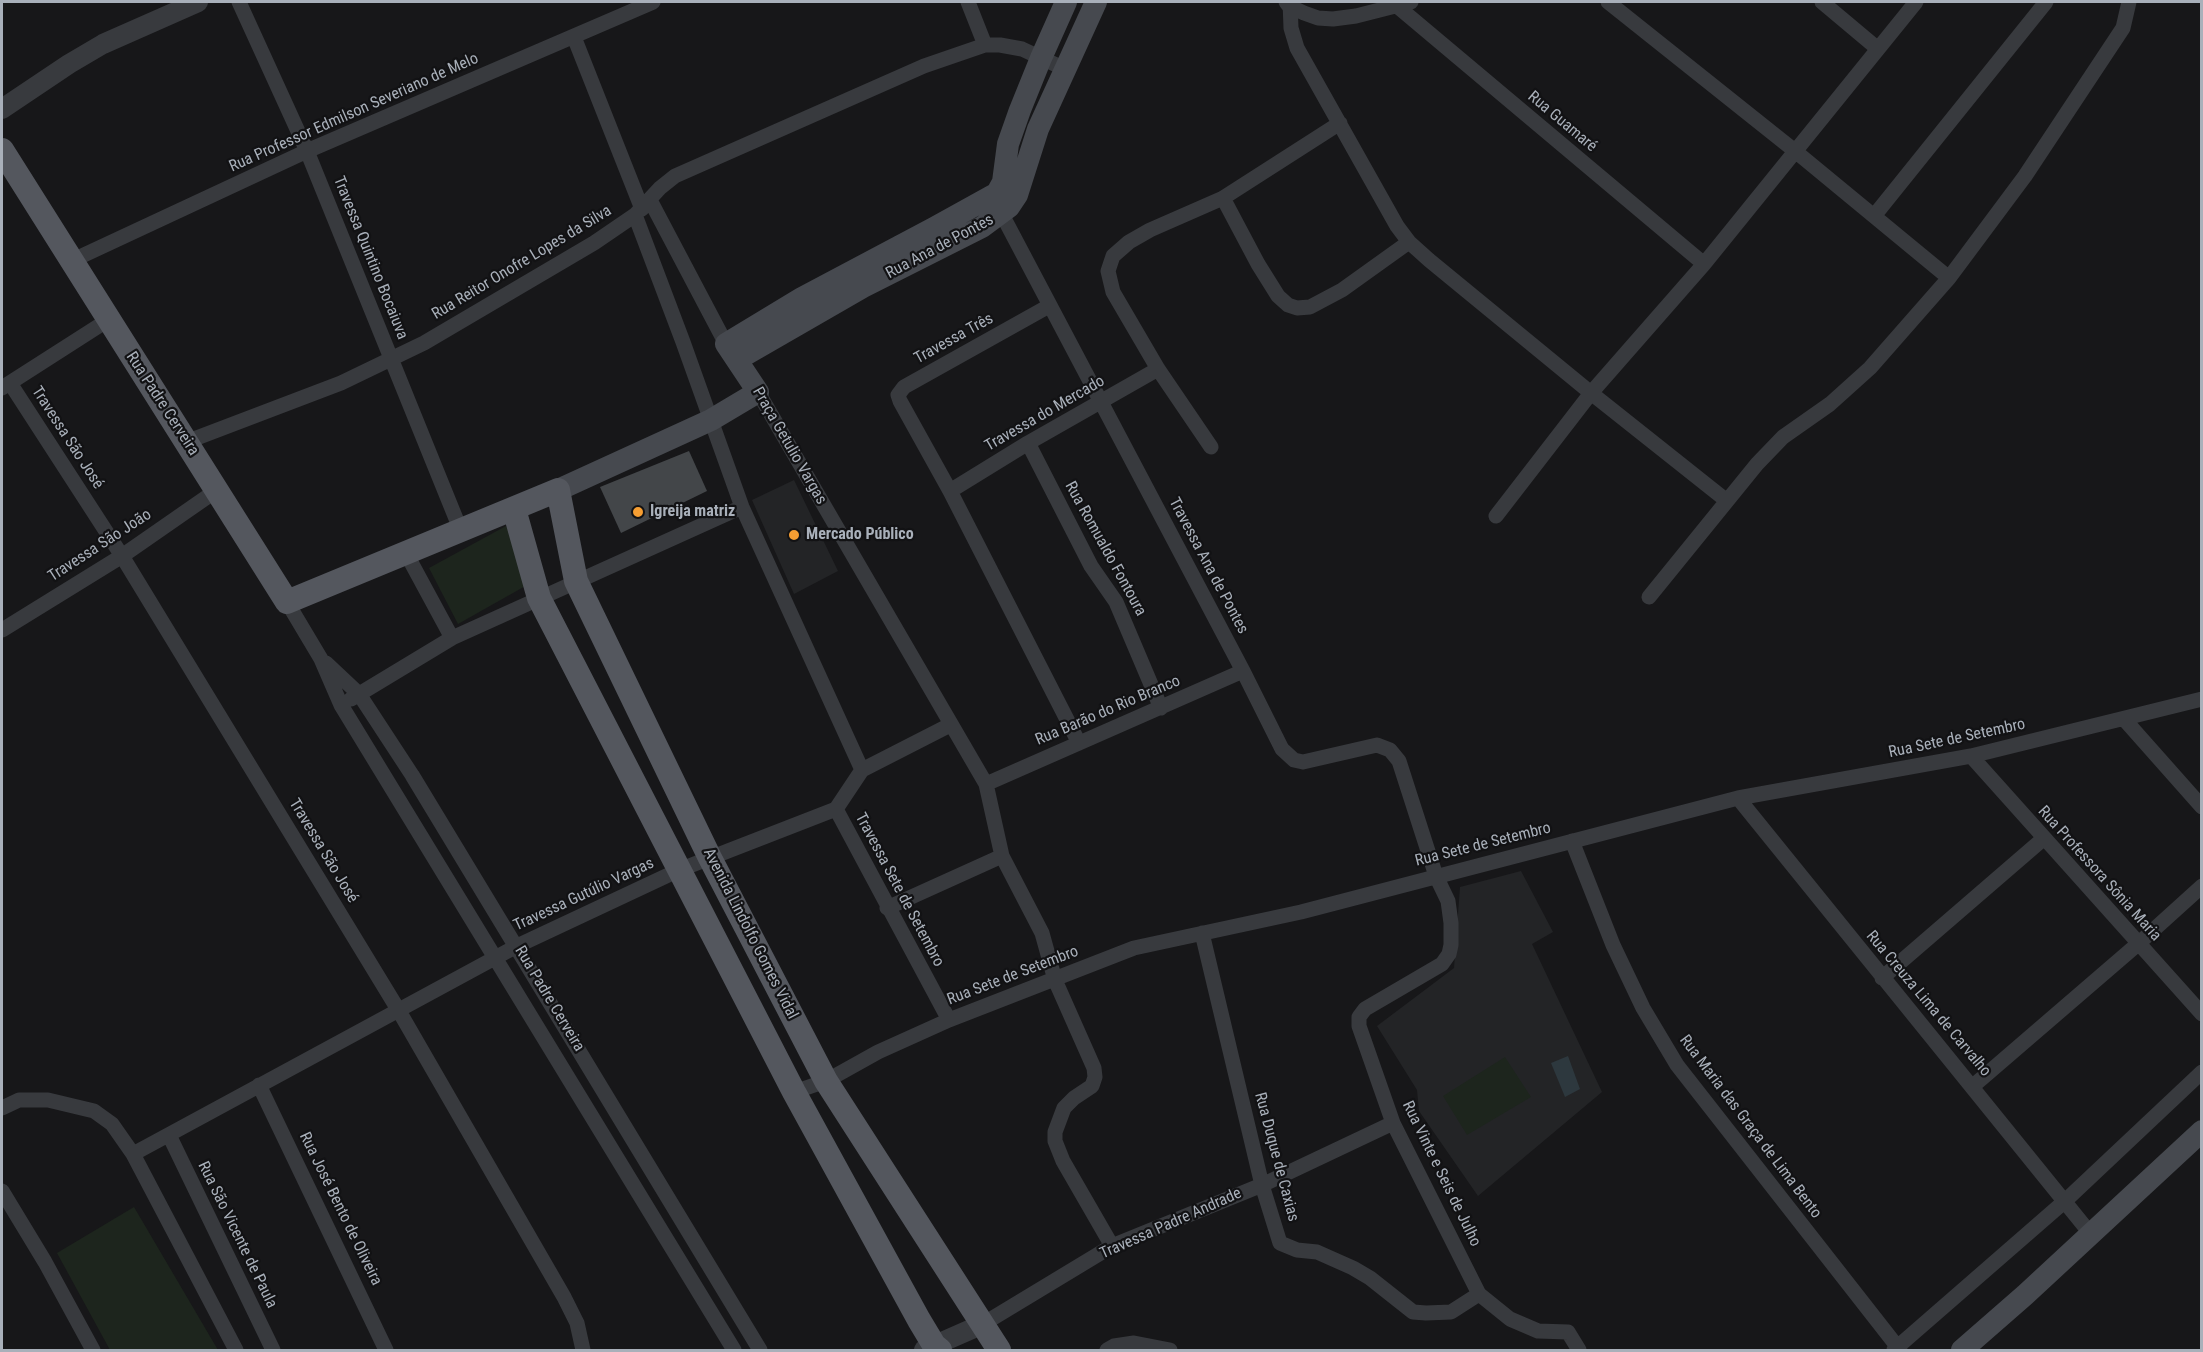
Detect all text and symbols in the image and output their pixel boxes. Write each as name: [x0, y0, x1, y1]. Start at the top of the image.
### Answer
street label: Rua Professor Edmilson Severiano de Melo: [226, 49, 482, 177]
street label: Rua Guamaré: [1524, 88, 1600, 156]
street label: Travessa Quintino Bocaiuva: [328, 174, 412, 342]
street label: Rua Reitor Onofre Lopes da Silva: [429, 202, 615, 324]
street label: Rua Ana de Pontes: [883, 211, 997, 283]
street label: Travessa Três: [911, 309, 997, 369]
street label: Rua Padre Cerveira: [121, 349, 203, 459]
street label: Travessa do Mercado: [982, 372, 1108, 456]
street label: Travessa São José: [27, 383, 107, 493]
street label: Praça Getulio Vargas: [748, 384, 830, 508]
street label: Rua Romualdo Fontoura: [1060, 478, 1150, 620]
street label: Travessa Ana de Pontes: [1164, 495, 1252, 637]
place label: Igreija matriz: [650, 502, 735, 522]
marker: Igreija matriz: [631, 505, 645, 519]
street label: Travessa São João: [45, 506, 155, 586]
place label: Mercado Público: [806, 525, 914, 545]
marker: Mercado Público: [787, 528, 801, 542]
street label: Rua Barão do Rio Branco: [1033, 672, 1183, 750]
street label: Rua Sete de Setembro: [1887, 715, 2027, 763]
street label: Travessa São José: [284, 795, 362, 907]
street label: Rua Professora Sônia Maria: [2033, 803, 2165, 945]
street label: Travessa Sete de Setembro: [850, 810, 948, 970]
street label: Rua Sete de Setembro: [1413, 819, 1553, 871]
street label: Avenida Lindolfo Gomes Vidal: [699, 845, 801, 1023]
street label: Travessa Gutúlio Vargas: [511, 854, 657, 936]
street label: Rua Creuza Lima de Carvalho: [1861, 927, 1995, 1081]
street label: Rua Sete de Setembro: [945, 942, 1081, 1010]
street label: Rua Padre Cerveira: [510, 943, 588, 1055]
street label: Rua Maria das Graça de Lima Bento: [1675, 1032, 1825, 1222]
street label: Rua Duque de Caxias: [1250, 1090, 1302, 1224]
street label: Rua Vinte e Seis de Julho: [1397, 1098, 1485, 1250]
street label: Rua José Bento de Oliveira: [294, 1129, 386, 1289]
street label: Rua São Vicente de Paula: [193, 1158, 281, 1312]
street label: Travessa Padre Andrade: [1097, 1184, 1245, 1264]

